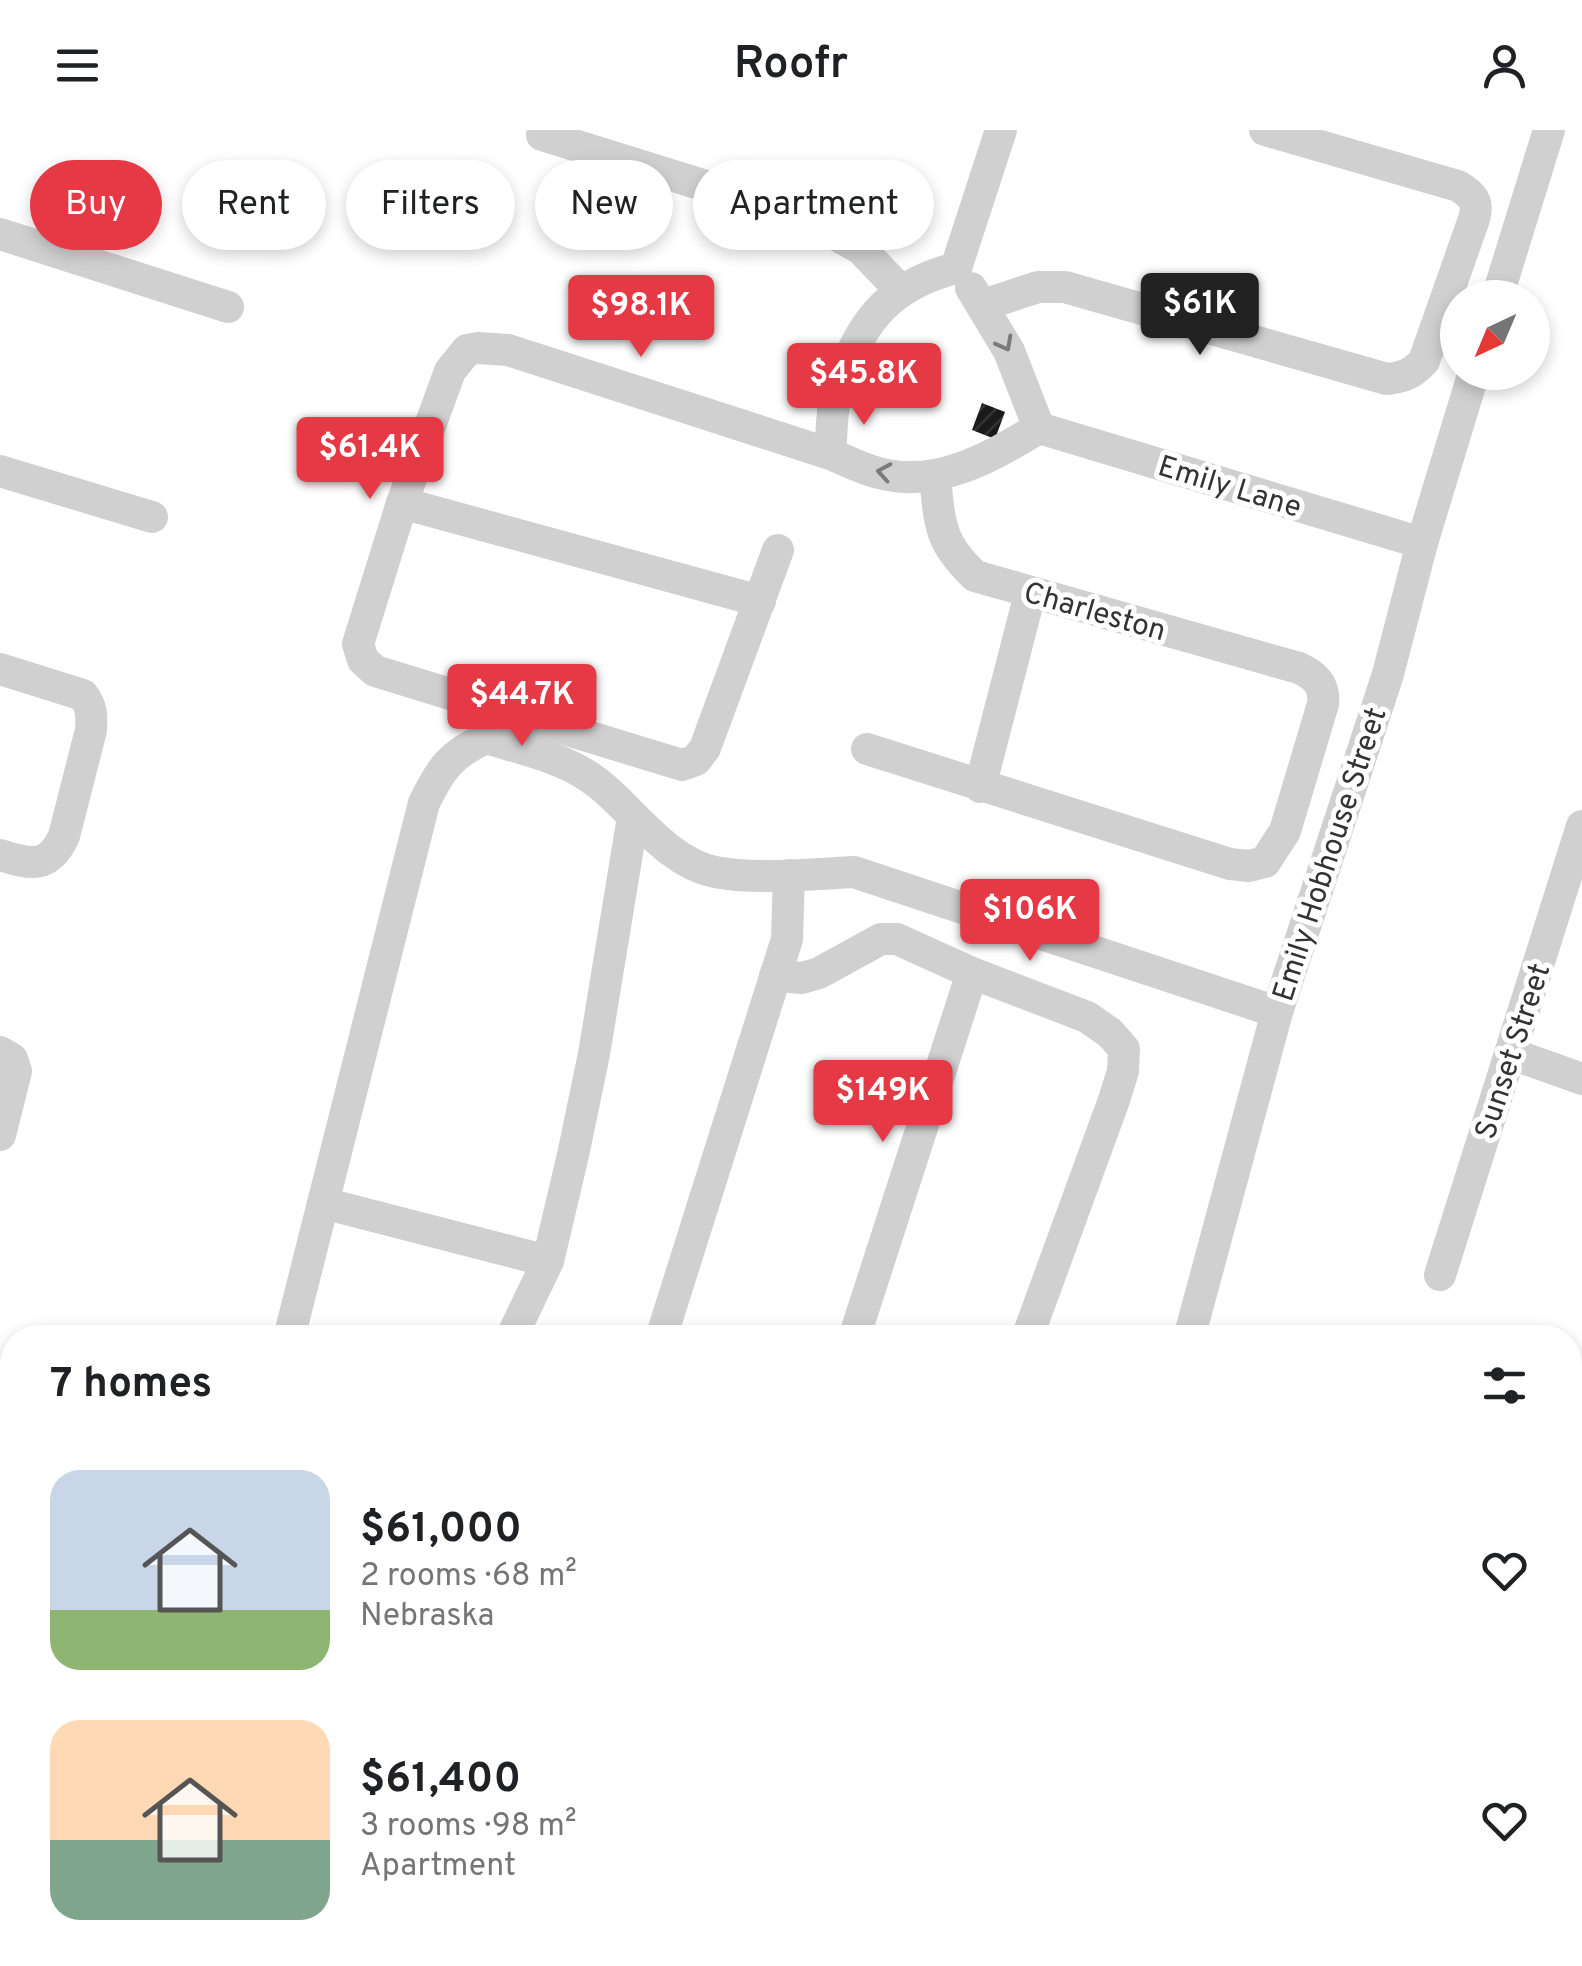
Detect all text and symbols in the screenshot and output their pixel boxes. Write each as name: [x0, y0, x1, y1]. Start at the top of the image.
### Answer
text: Roofr: [734, 37, 848, 94]
icon: menu: [50, 38, 105, 93]
icon: person: [1477, 38, 1532, 93]
chip: Buy: [30, 160, 162, 250]
chip: Rent: [182, 160, 326, 250]
chip: Filters: [346, 160, 515, 250]
chip: New: [535, 160, 673, 250]
chip: Apartment: [693, 160, 934, 250]
pin: $61K: [1141, 273, 1259, 358]
pin: $98.1K: [560, 275, 722, 360]
north arrow: [1440, 280, 1550, 390]
map controls: [1440, 280, 1550, 390]
text: $61K: [1163, 285, 1237, 325]
text: $98.1K: [590, 287, 692, 327]
one-way arrow: [992, 334, 1012, 352]
pin: $45.8K: [783, 343, 945, 428]
text: $45.8K: [809, 355, 919, 395]
pin: $61.4K: [289, 417, 451, 502]
text: $61.4K: [319, 429, 421, 469]
street label: Emily Lane: [1153, 449, 1305, 528]
one-way arrow: [876, 462, 892, 483]
street label: Charleston: [1019, 575, 1170, 651]
pin: $44.7K: [441, 664, 603, 749]
text: $44.7K: [469, 676, 575, 716]
street label: Emily Hobhouse Street: [1266, 703, 1396, 1006]
pin: $106K: [960, 879, 1100, 964]
text: $106K: [982, 891, 1078, 931]
street label: Sunset Street: [1469, 959, 1560, 1144]
pin: $149K: [813, 1060, 953, 1145]
text: $149K: [835, 1072, 931, 1112]
icon: filters: [1477, 1358, 1532, 1413]
text: 7 homes: [50, 1359, 212, 1412]
text: $61,000: [360, 1504, 522, 1557]
icon: home: [130, 1510, 250, 1630]
icon: heart: [1477, 1543, 1532, 1598]
text: 2 rooms · 68 m²: [360, 1557, 577, 1597]
text: Nebraska: [360, 1597, 494, 1637]
text: $61,400: [360, 1754, 521, 1807]
icon: home: [130, 1760, 250, 1880]
icon: heart: [1477, 1793, 1532, 1848]
text: 3 rooms · 98 m²: [360, 1807, 577, 1847]
text: Apartment: [360, 1847, 516, 1887]

